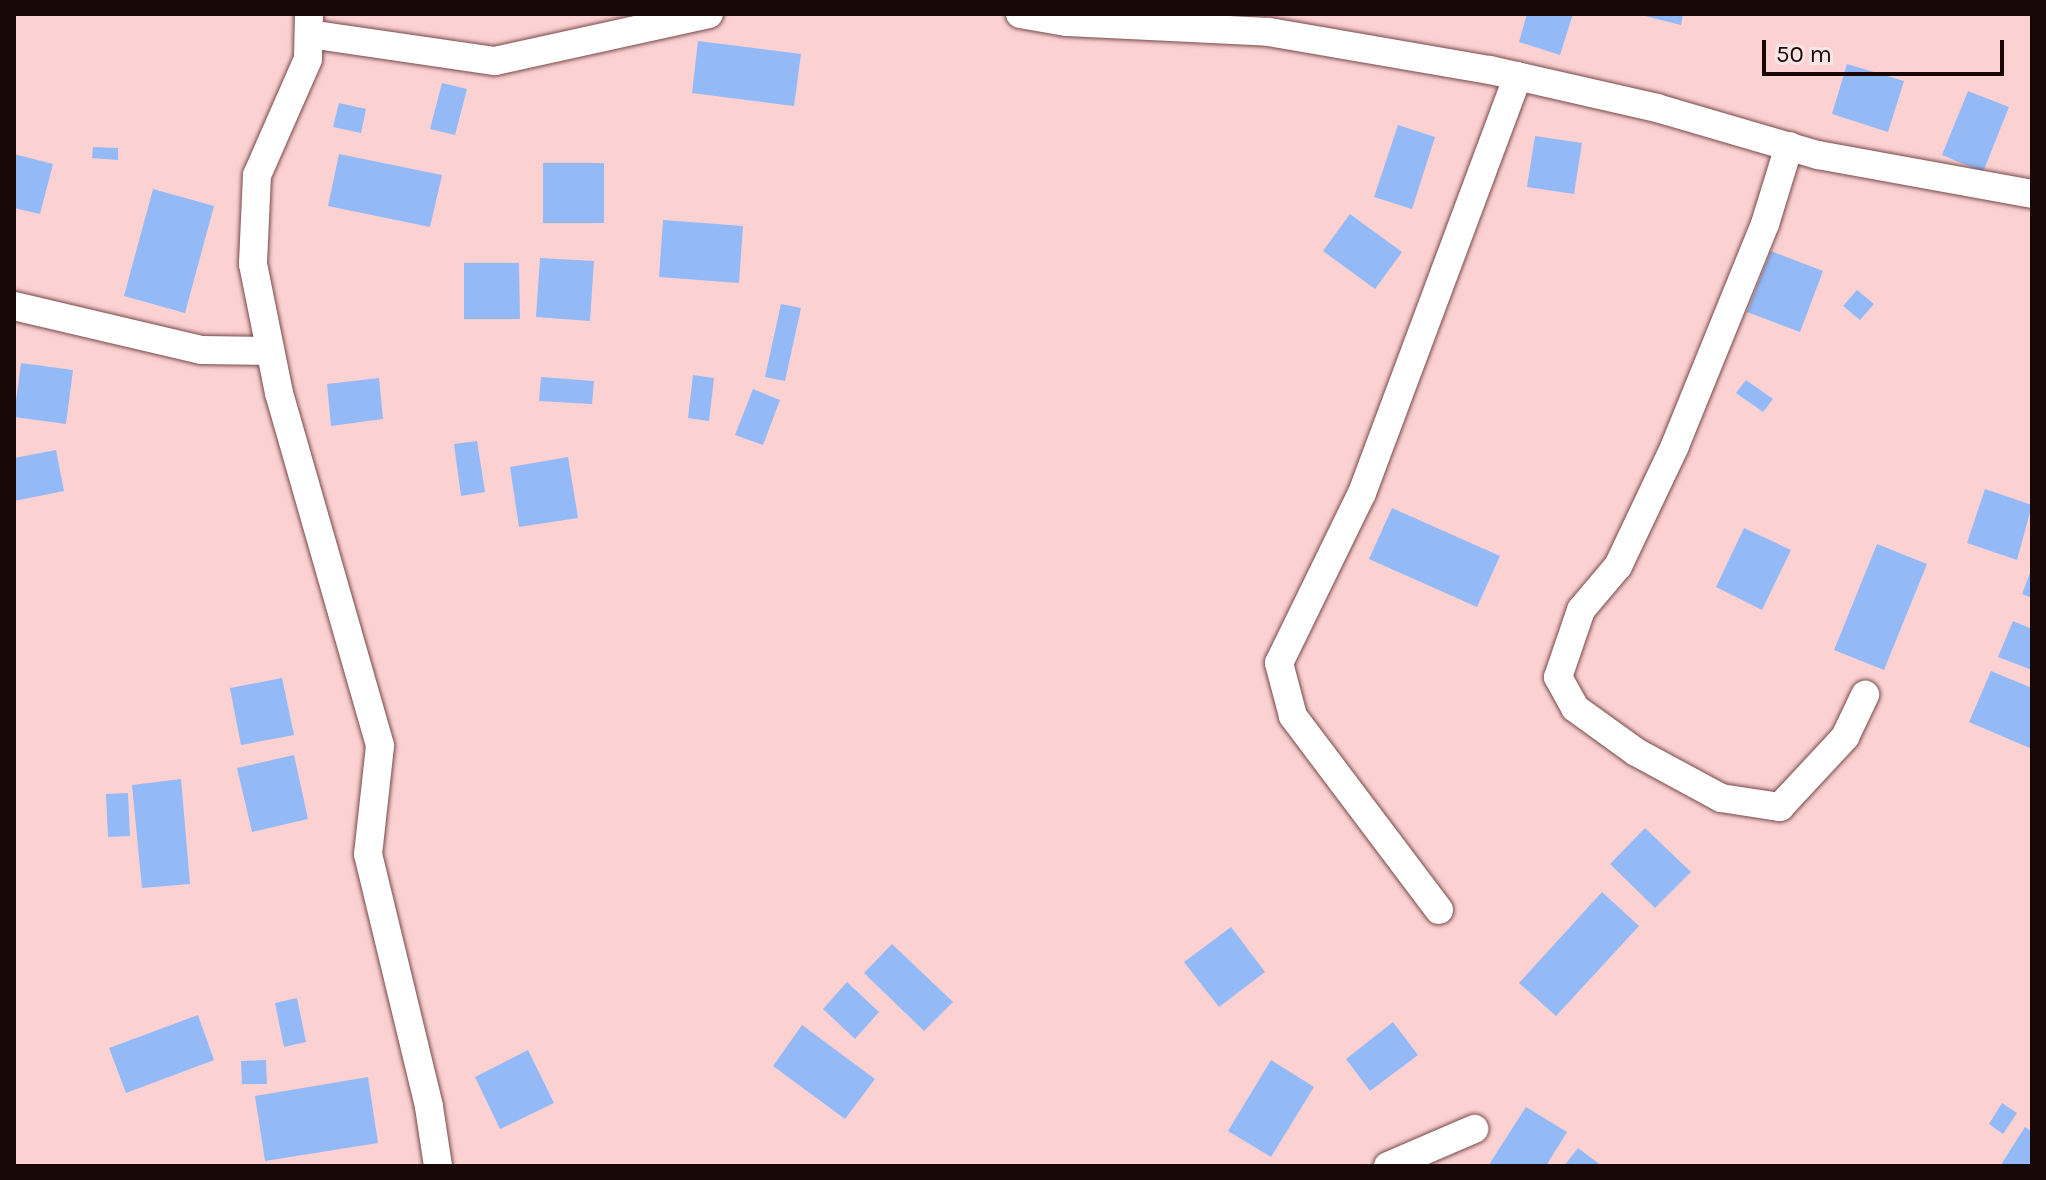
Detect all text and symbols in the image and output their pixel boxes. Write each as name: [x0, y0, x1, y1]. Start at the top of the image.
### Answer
scale bar: [1766, 24, 2008, 74]
text: 50 m: [1776, 40, 1832, 68]

